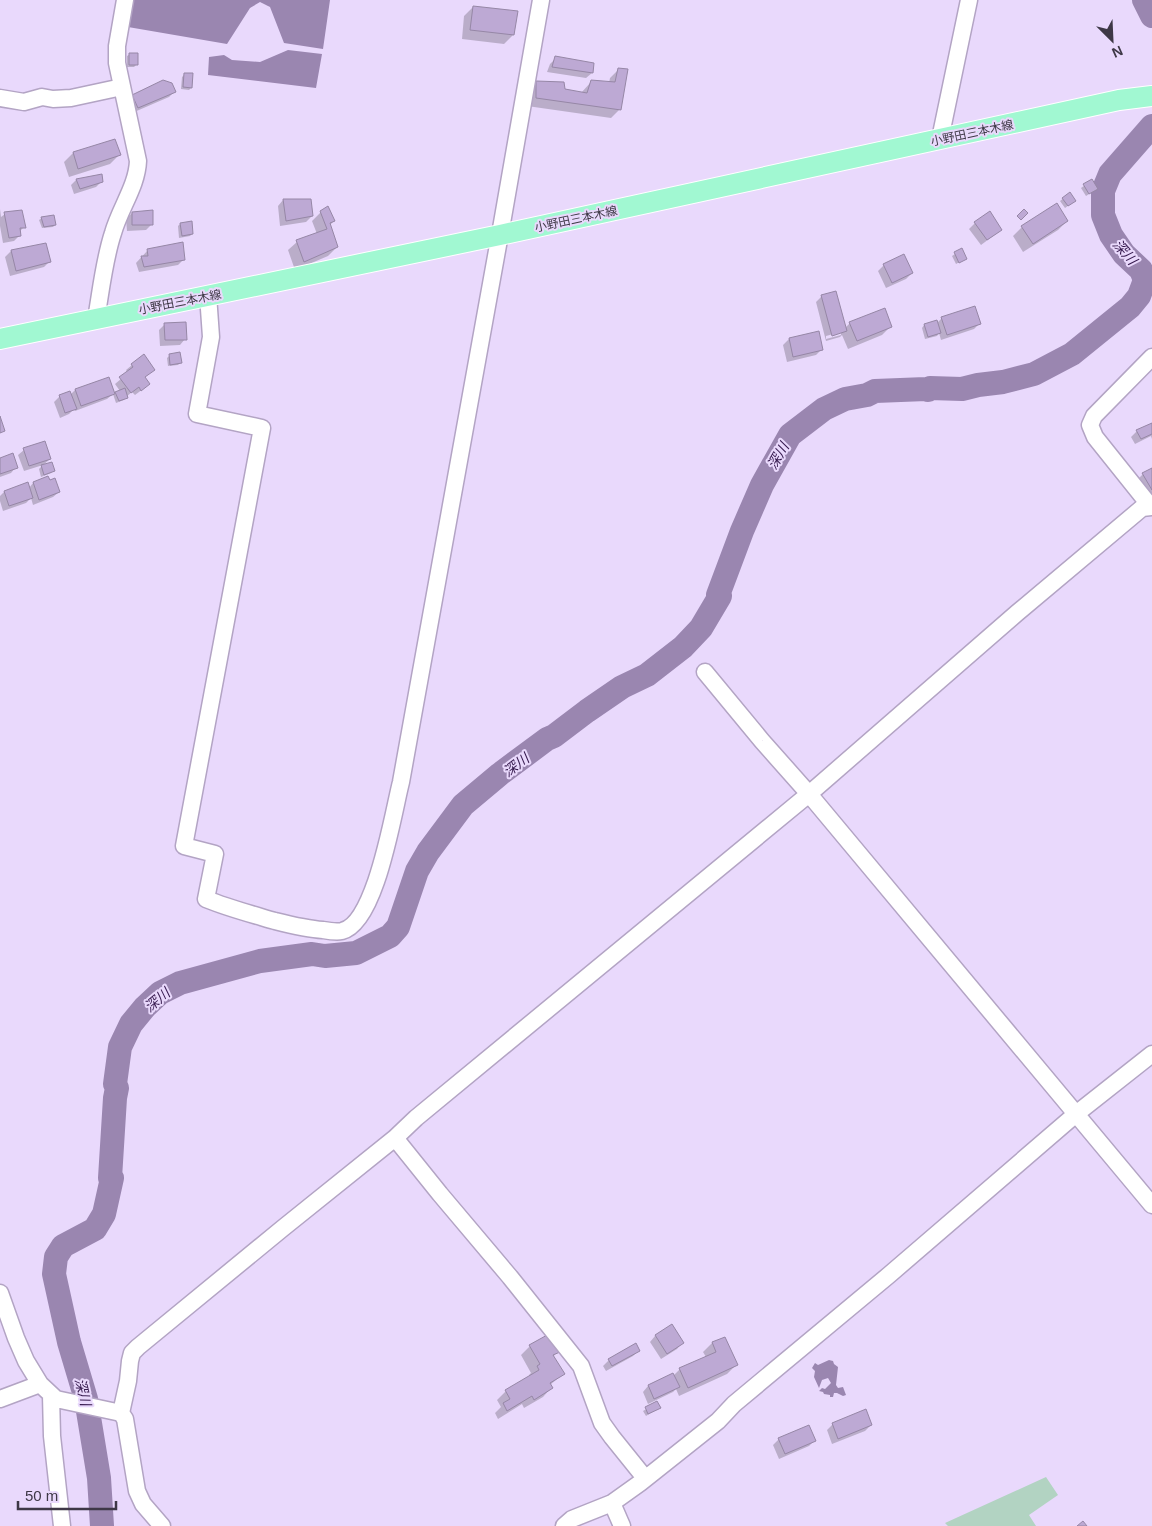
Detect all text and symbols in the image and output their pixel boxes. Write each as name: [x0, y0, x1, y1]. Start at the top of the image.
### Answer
north arrow: [1087, 15, 1137, 65]
text: N: [1109, 43, 1125, 61]
street label: 小野田三本木線: [929, 117, 1015, 149]
street label: 小野田三本木線: [533, 203, 619, 235]
water label: 深川: [1110, 236, 1142, 269]
street label: 小野田三本木線: [137, 287, 223, 317]
water label: 深川: [764, 438, 793, 472]
water label: 深川: [500, 749, 534, 780]
water label: 深川: [141, 984, 174, 1015]
water label: 深川: [72, 1377, 94, 1409]
scale bar: [18, 1478, 115, 1510]
text: 50 m: [25, 1487, 58, 1504]

